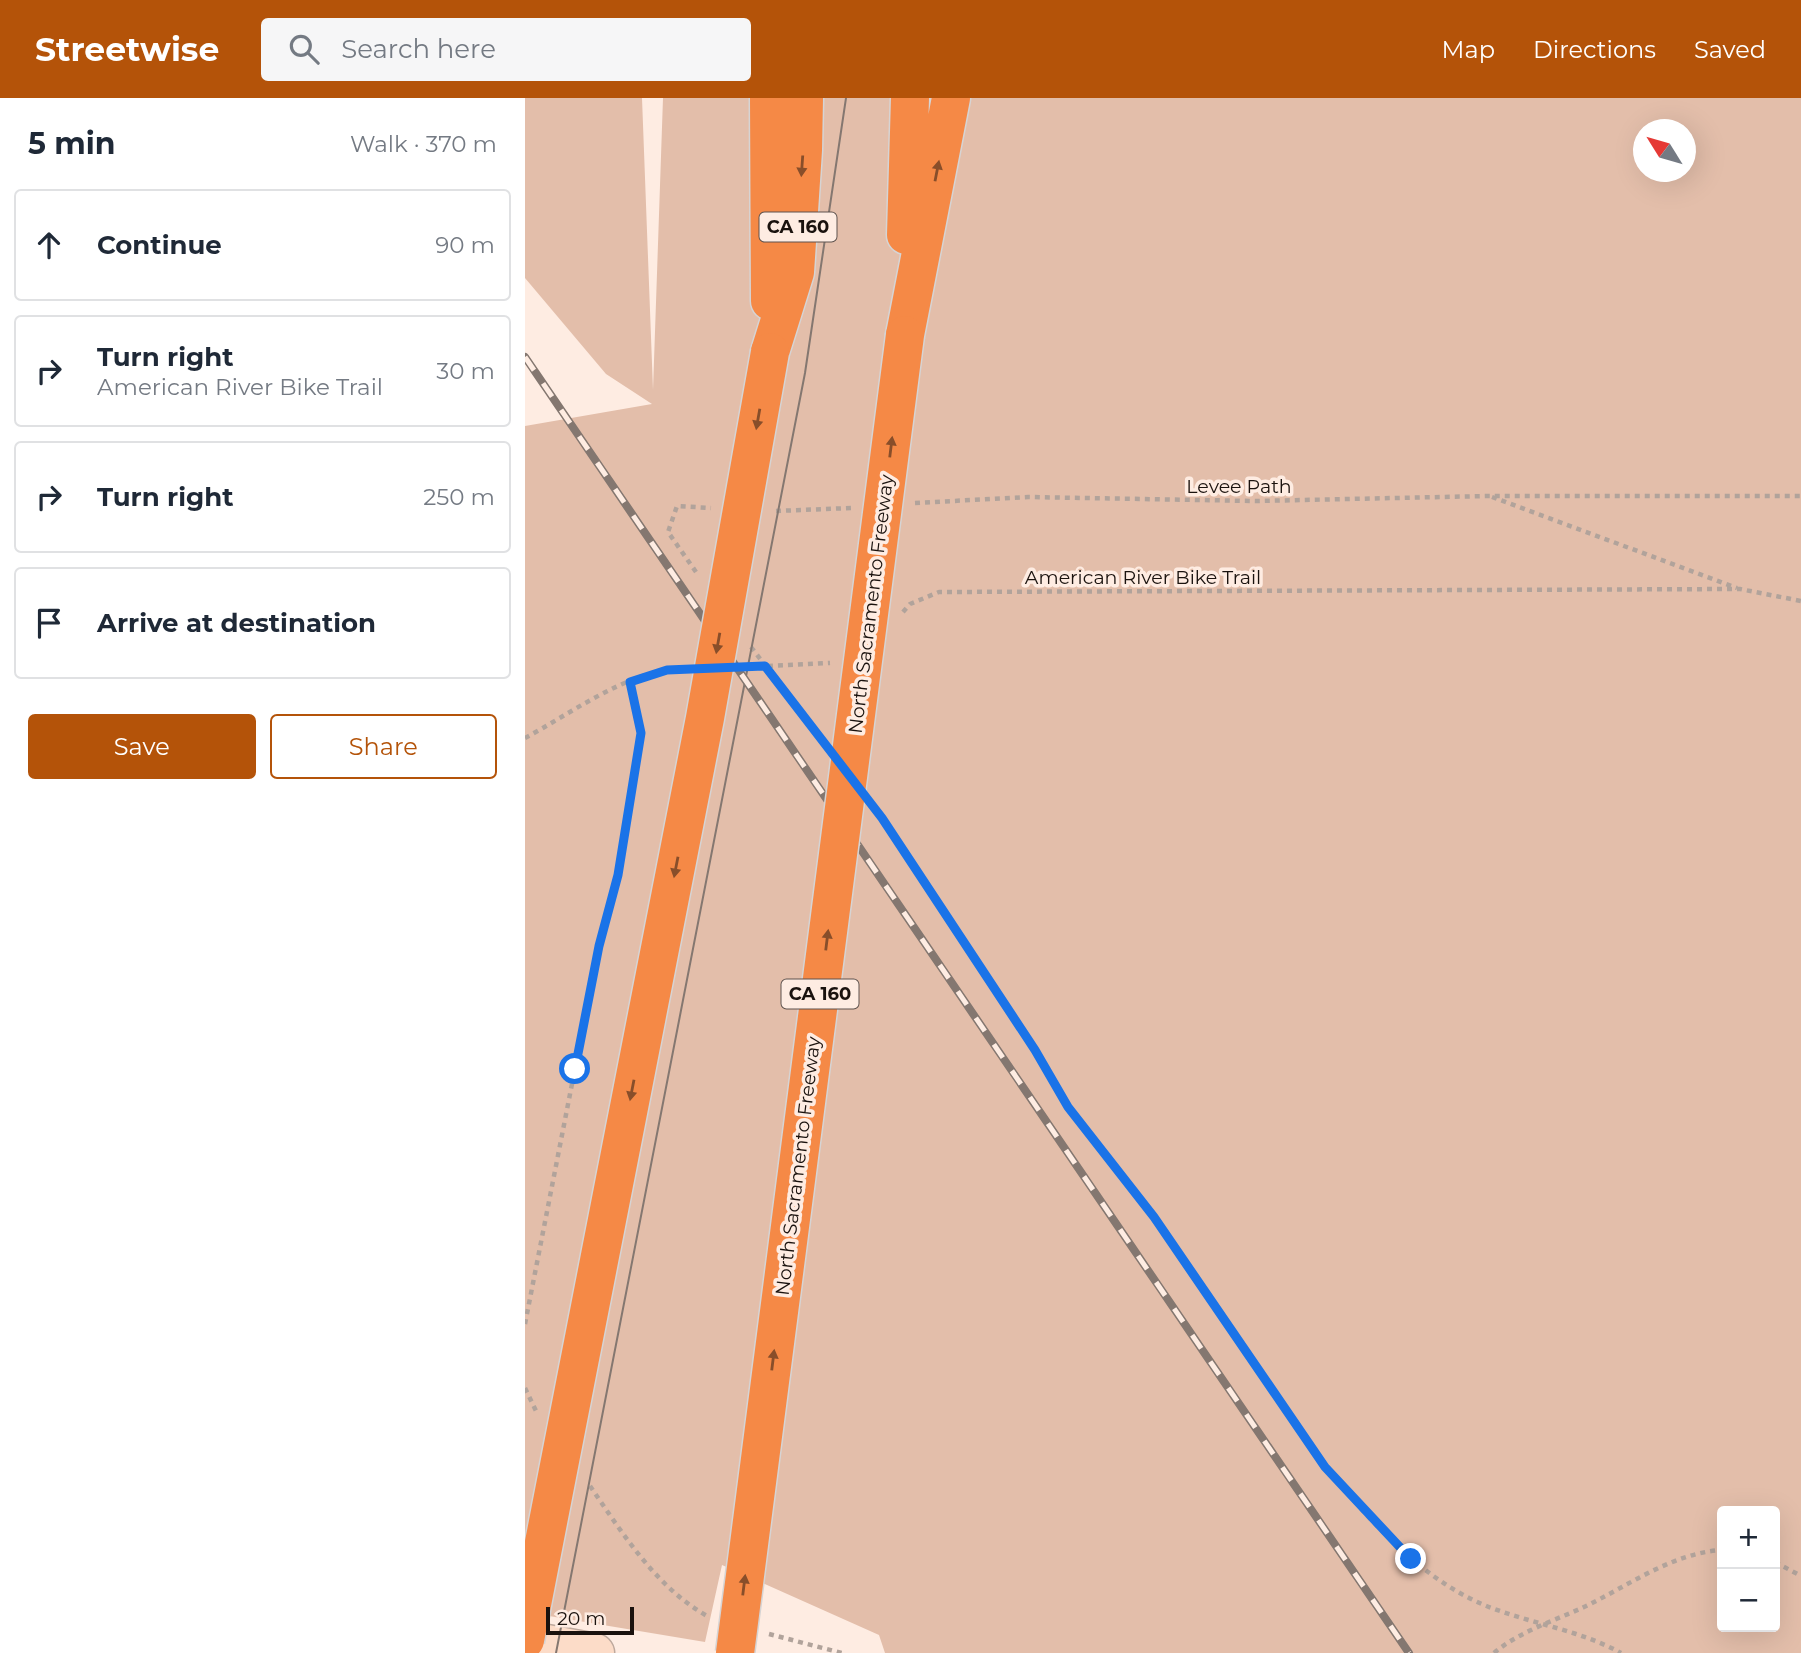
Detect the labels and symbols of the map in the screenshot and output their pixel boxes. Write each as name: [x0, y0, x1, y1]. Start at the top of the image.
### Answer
north arrow: [1633, 119, 1696, 182]
one-way arrow: [796, 155, 807, 177]
one-way arrow: [931, 160, 942, 182]
road number: CA 160: [759, 212, 837, 242]
one-way arrow: [752, 408, 763, 430]
one-way arrow: [886, 436, 897, 458]
street label: North Sacramento Freeway: [844, 473, 898, 735]
street label: Levee Path: [1186, 475, 1292, 498]
street label: American River Bike Trail: [1025, 566, 1261, 589]
one-way arrow: [712, 632, 723, 654]
one-way arrow: [670, 856, 681, 878]
one-way arrow: [822, 929, 833, 951]
road number: CA 160: [781, 980, 859, 1009]
street label: North Sacramento Freeway: [771, 1035, 825, 1297]
route start: [559, 1053, 590, 1084]
one-way arrow: [627, 1079, 638, 1101]
one-way arrow: [768, 1349, 779, 1371]
route end: [1395, 1543, 1426, 1574]
one-way arrow: [739, 1574, 750, 1596]
scale bar: [546, 1604, 633, 1636]

